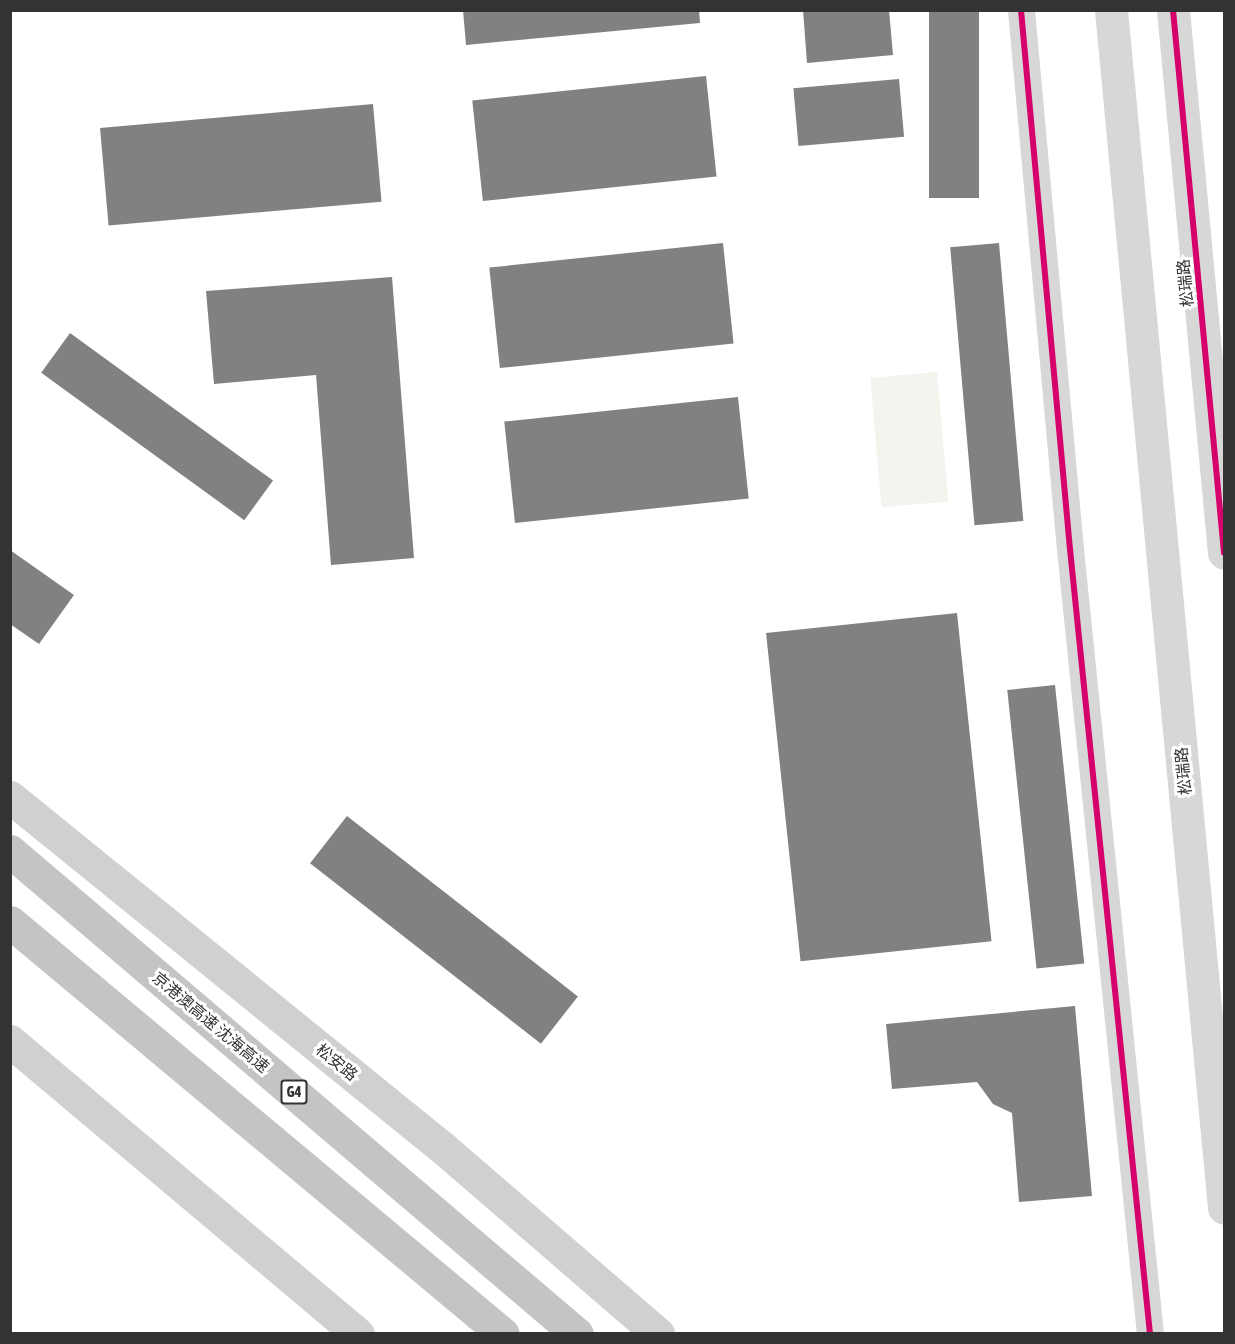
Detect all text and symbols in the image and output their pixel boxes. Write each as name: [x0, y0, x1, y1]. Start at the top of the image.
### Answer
street label: 松瑞路: [1173, 258, 1197, 308]
street label: 松瑞路: [1171, 746, 1195, 796]
street label: 京港澳高速 沈海高速: [149, 968, 273, 1076]
street label: 松安路: [312, 1039, 362, 1085]
road number: G4: [280, 1080, 308, 1104]

